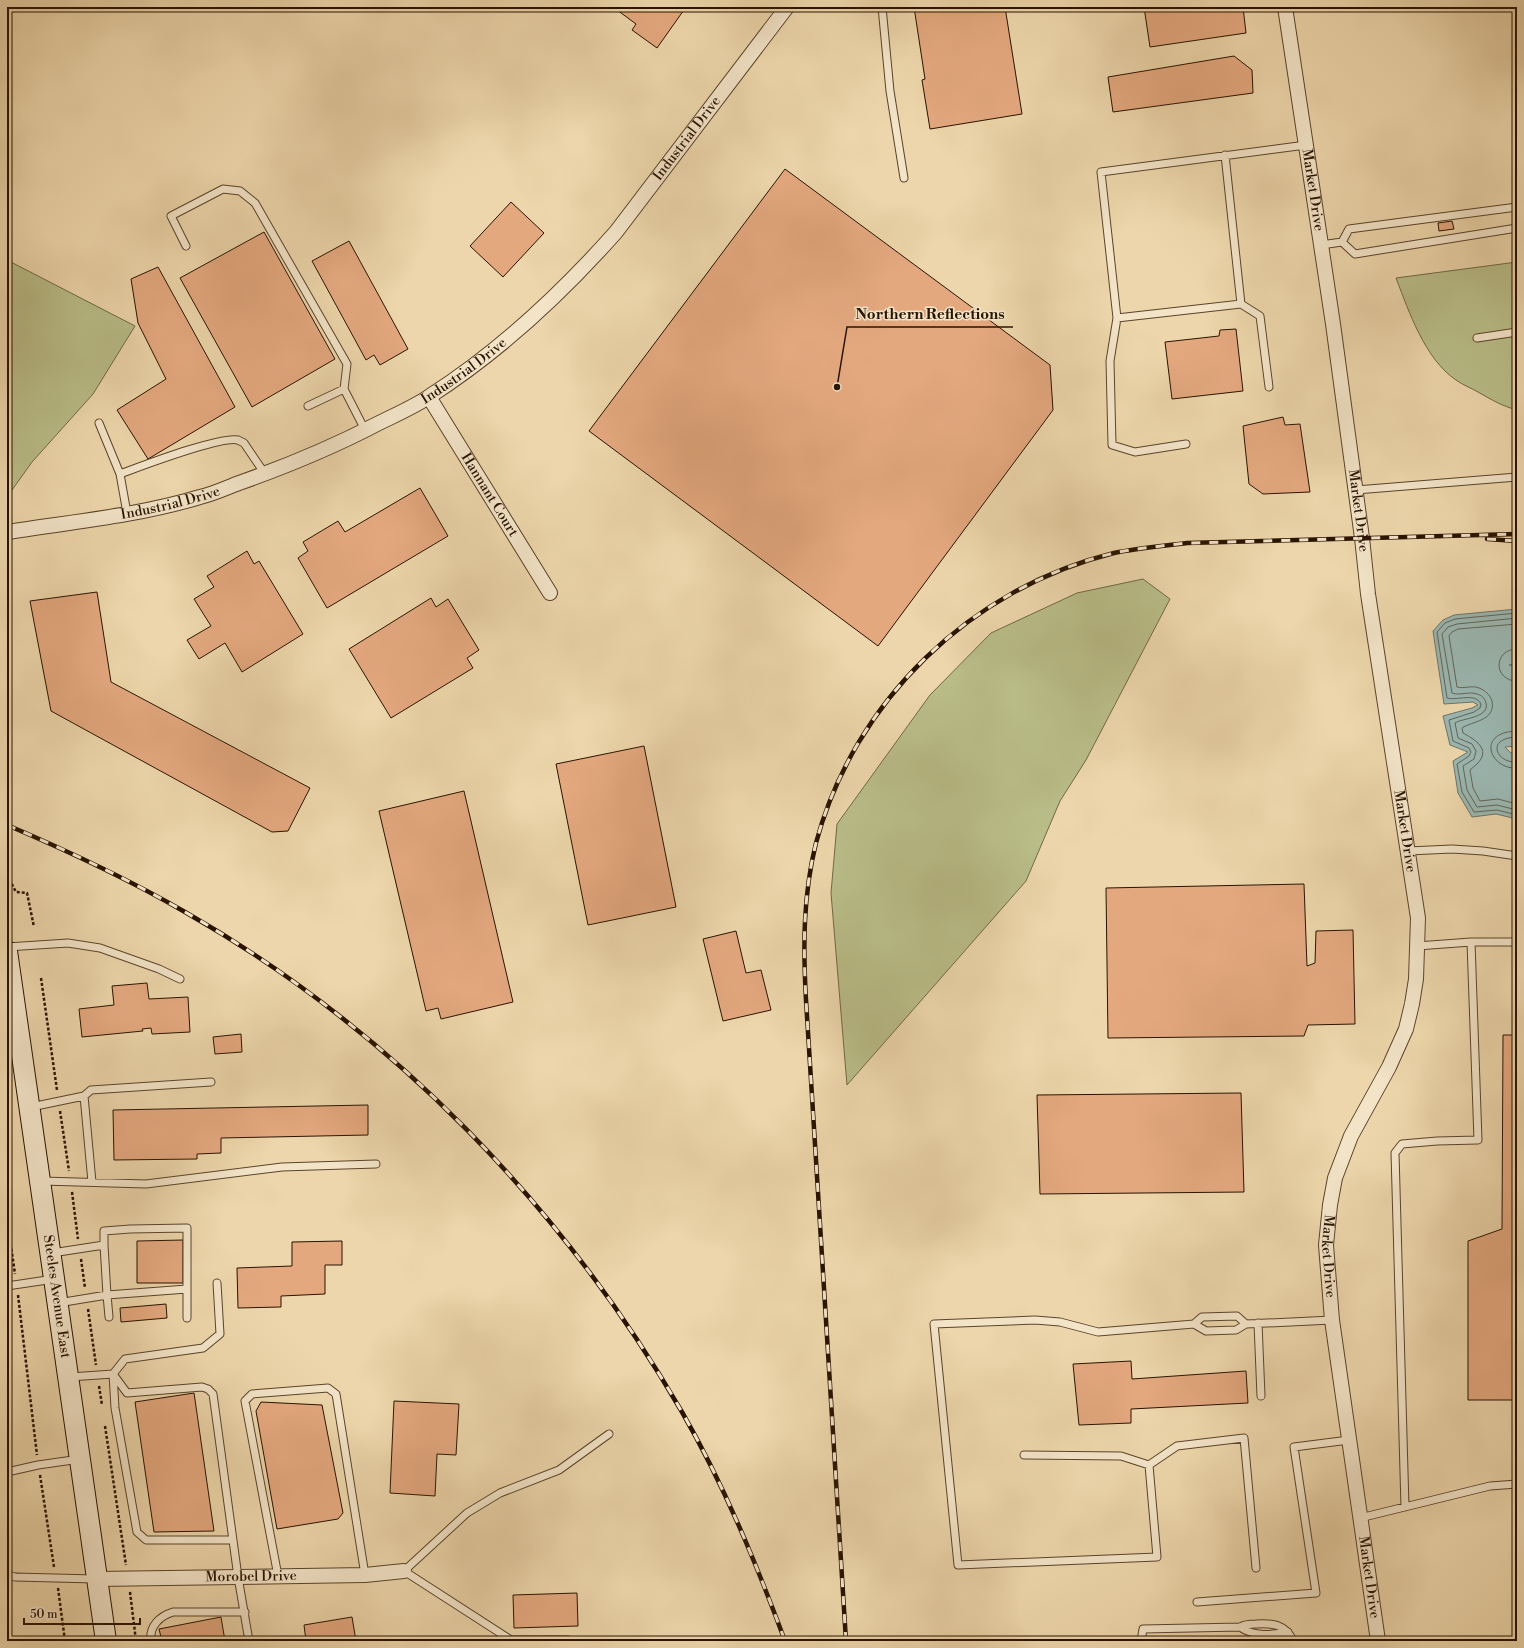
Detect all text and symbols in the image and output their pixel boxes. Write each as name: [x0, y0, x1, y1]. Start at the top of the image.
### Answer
street label: Industrial Drive: [649, 93, 725, 185]
street label: Market Drive: [1298, 147, 1328, 232]
callout: Northern Reflections: [847, 300, 1013, 327]
text: Northern Reflections: [855, 305, 1005, 324]
street label: Industrial Drive: [418, 334, 510, 408]
street label: Hannant Court: [457, 450, 522, 540]
street label: Market Drive: [1344, 468, 1372, 553]
street label: Industrial Drive: [119, 482, 223, 524]
street label: Market Drive: [1389, 789, 1420, 874]
street label: Market Drive: [1317, 1214, 1339, 1298]
street label: Steeles Avenue East: [39, 1234, 74, 1359]
street label: Market Drive: [1354, 1535, 1384, 1620]
street label: Morobel Drive: [205, 1567, 297, 1586]
scale bar: [24, 1600, 140, 1626]
text: 50 m: [30, 1607, 58, 1622]

